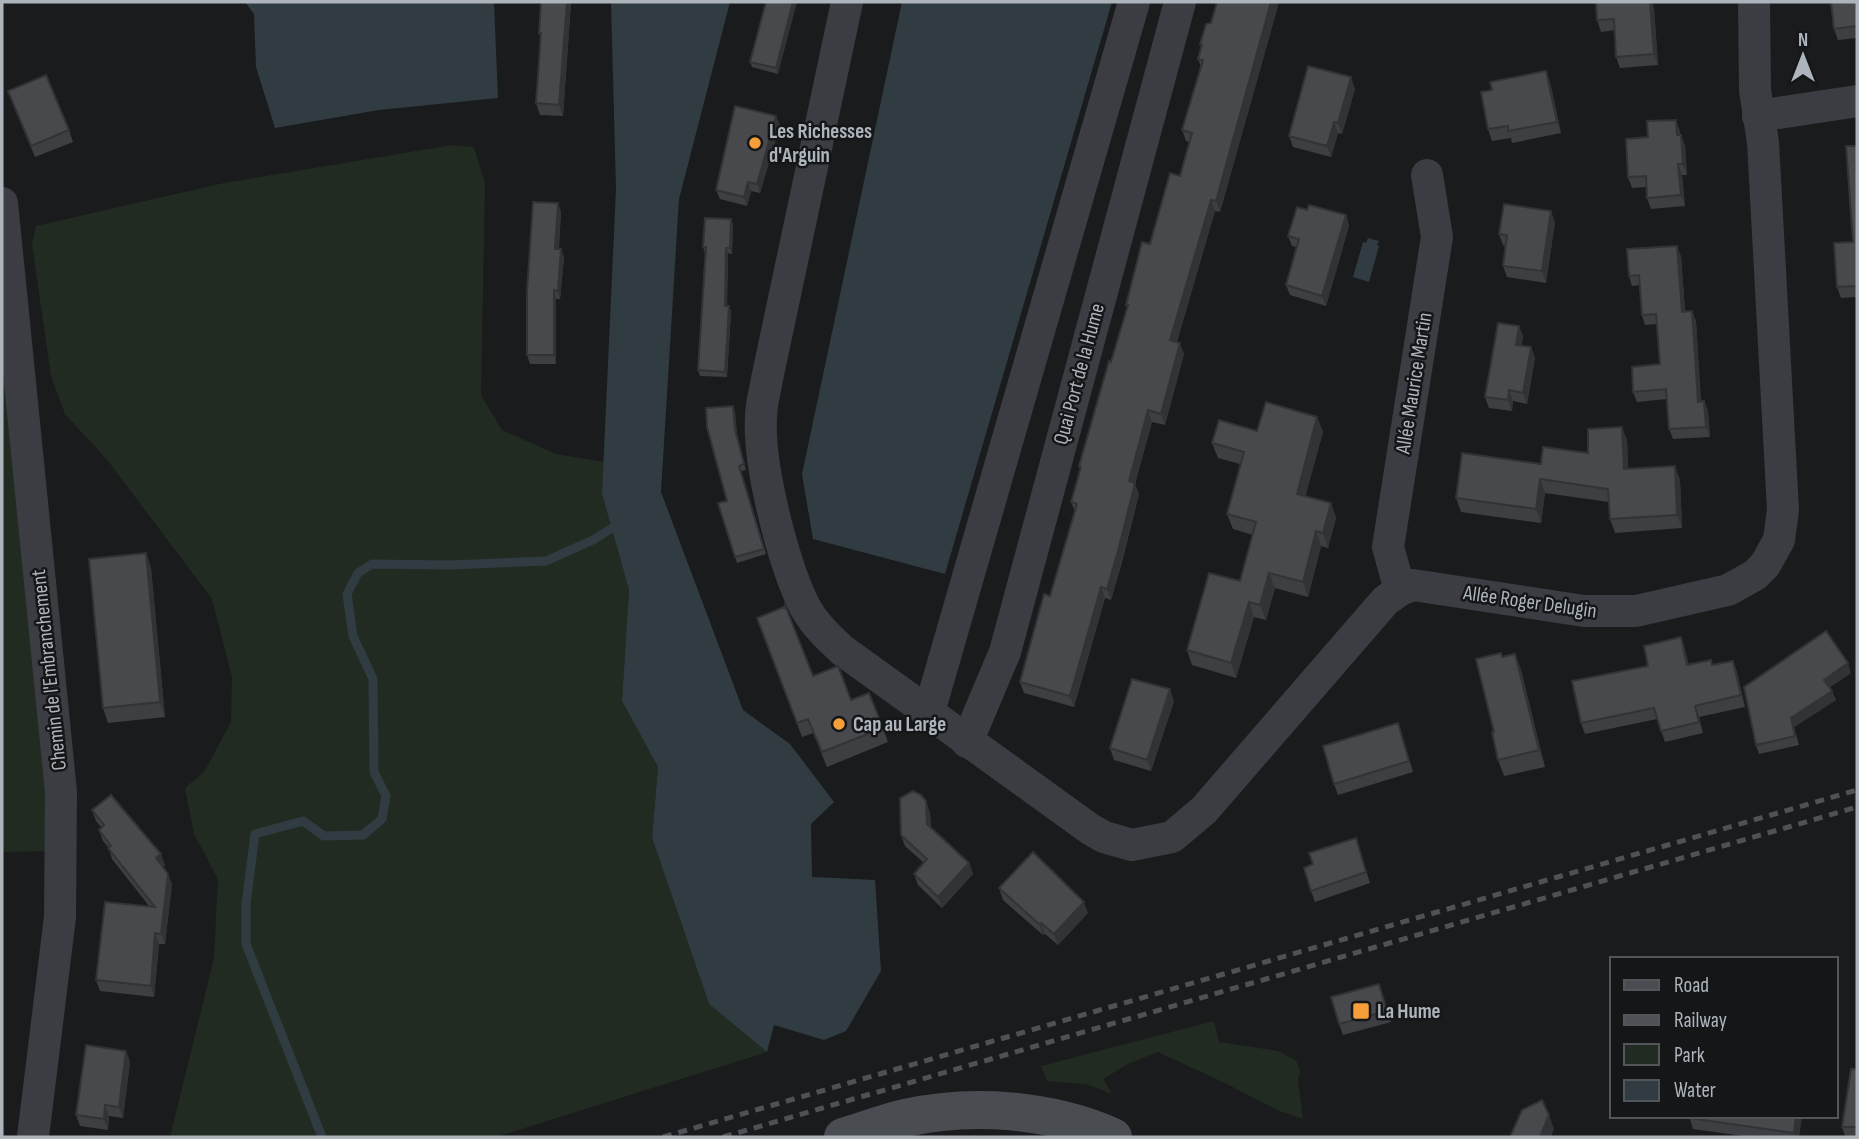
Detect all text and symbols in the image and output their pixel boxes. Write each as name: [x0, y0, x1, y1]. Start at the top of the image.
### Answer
north arrow: [1768, 21, 1838, 91]
text: N: [1798, 29, 1808, 52]
place label: Les Richesses d'Arguin: [769, 119, 872, 168]
marker: Les Richesses d'Arguin: [747, 135, 763, 151]
street label: Quai Port de la Hume: [1048, 301, 1110, 447]
street label: Allée Maurice Martin: [1390, 311, 1438, 456]
street label: Chemin de l'Embranchement: [26, 568, 72, 772]
street label: Allée Roger Delugin: [1461, 580, 1598, 624]
place label: Cap au Large: [853, 712, 946, 737]
marker: Cap au Large: [831, 716, 847, 732]
legend: [1610, 957, 1838, 1118]
text: Road: [1674, 973, 1709, 998]
place label: La Hume: [1377, 999, 1441, 1024]
marker: La Hume: [1351, 1001, 1371, 1021]
text: Railway: [1674, 1008, 1727, 1033]
text: Park: [1674, 1043, 1705, 1068]
text: Water: [1674, 1078, 1716, 1103]

